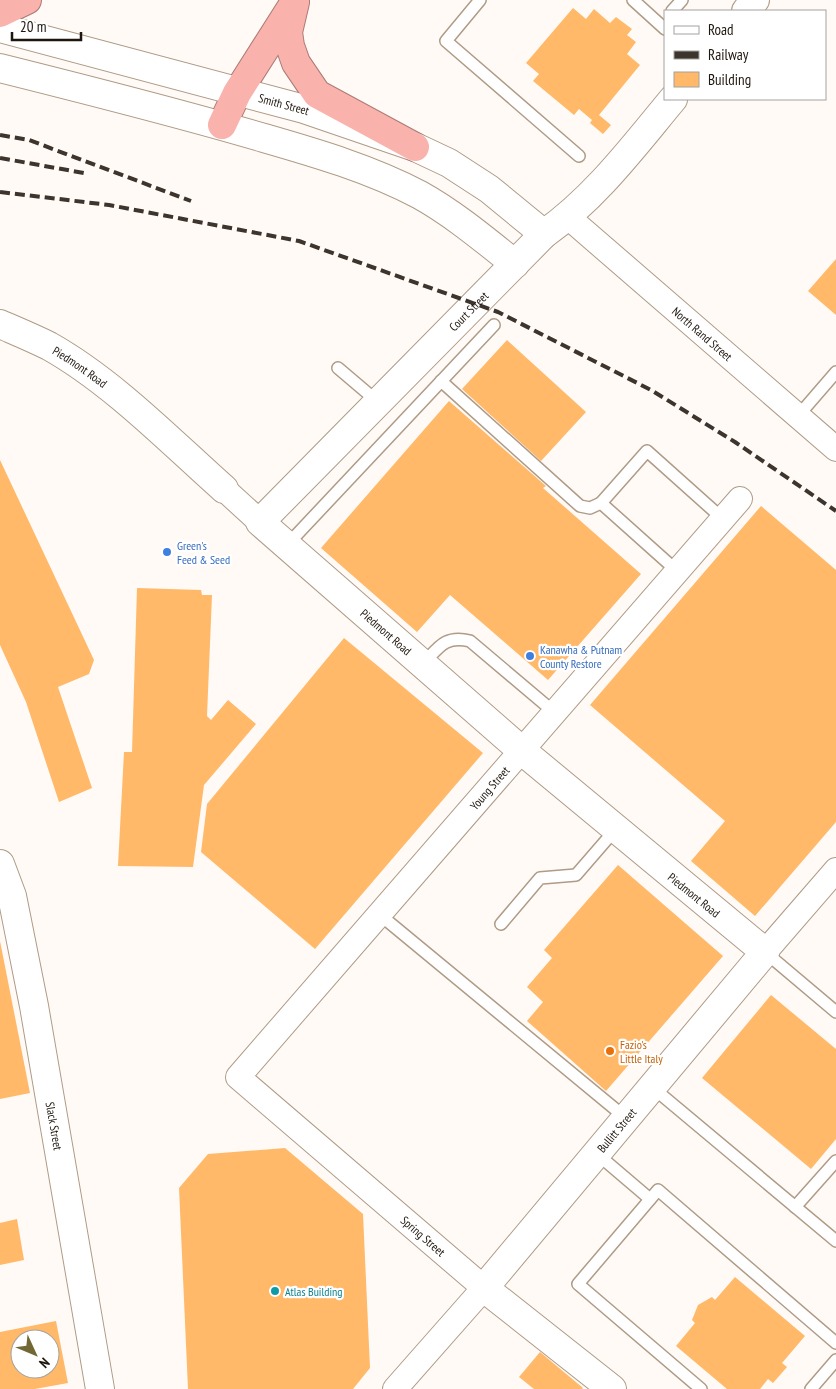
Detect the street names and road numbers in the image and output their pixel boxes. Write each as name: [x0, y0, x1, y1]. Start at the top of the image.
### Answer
street label: Smith Street: [257, 90, 312, 118]
street label: Court Street: [445, 287, 492, 334]
street label: North Rand Street: [669, 303, 736, 364]
street label: Piedmont Road: [50, 342, 110, 390]
street label: Piedmont Road: [357, 606, 415, 658]
street label: Young Street: [466, 762, 513, 813]
street label: Piedmont Road: [665, 869, 723, 921]
street label: Slack Street: [43, 1101, 66, 1152]
street label: Bullitt Street: [593, 1104, 639, 1155]
street label: Spring Street: [398, 1213, 449, 1260]

